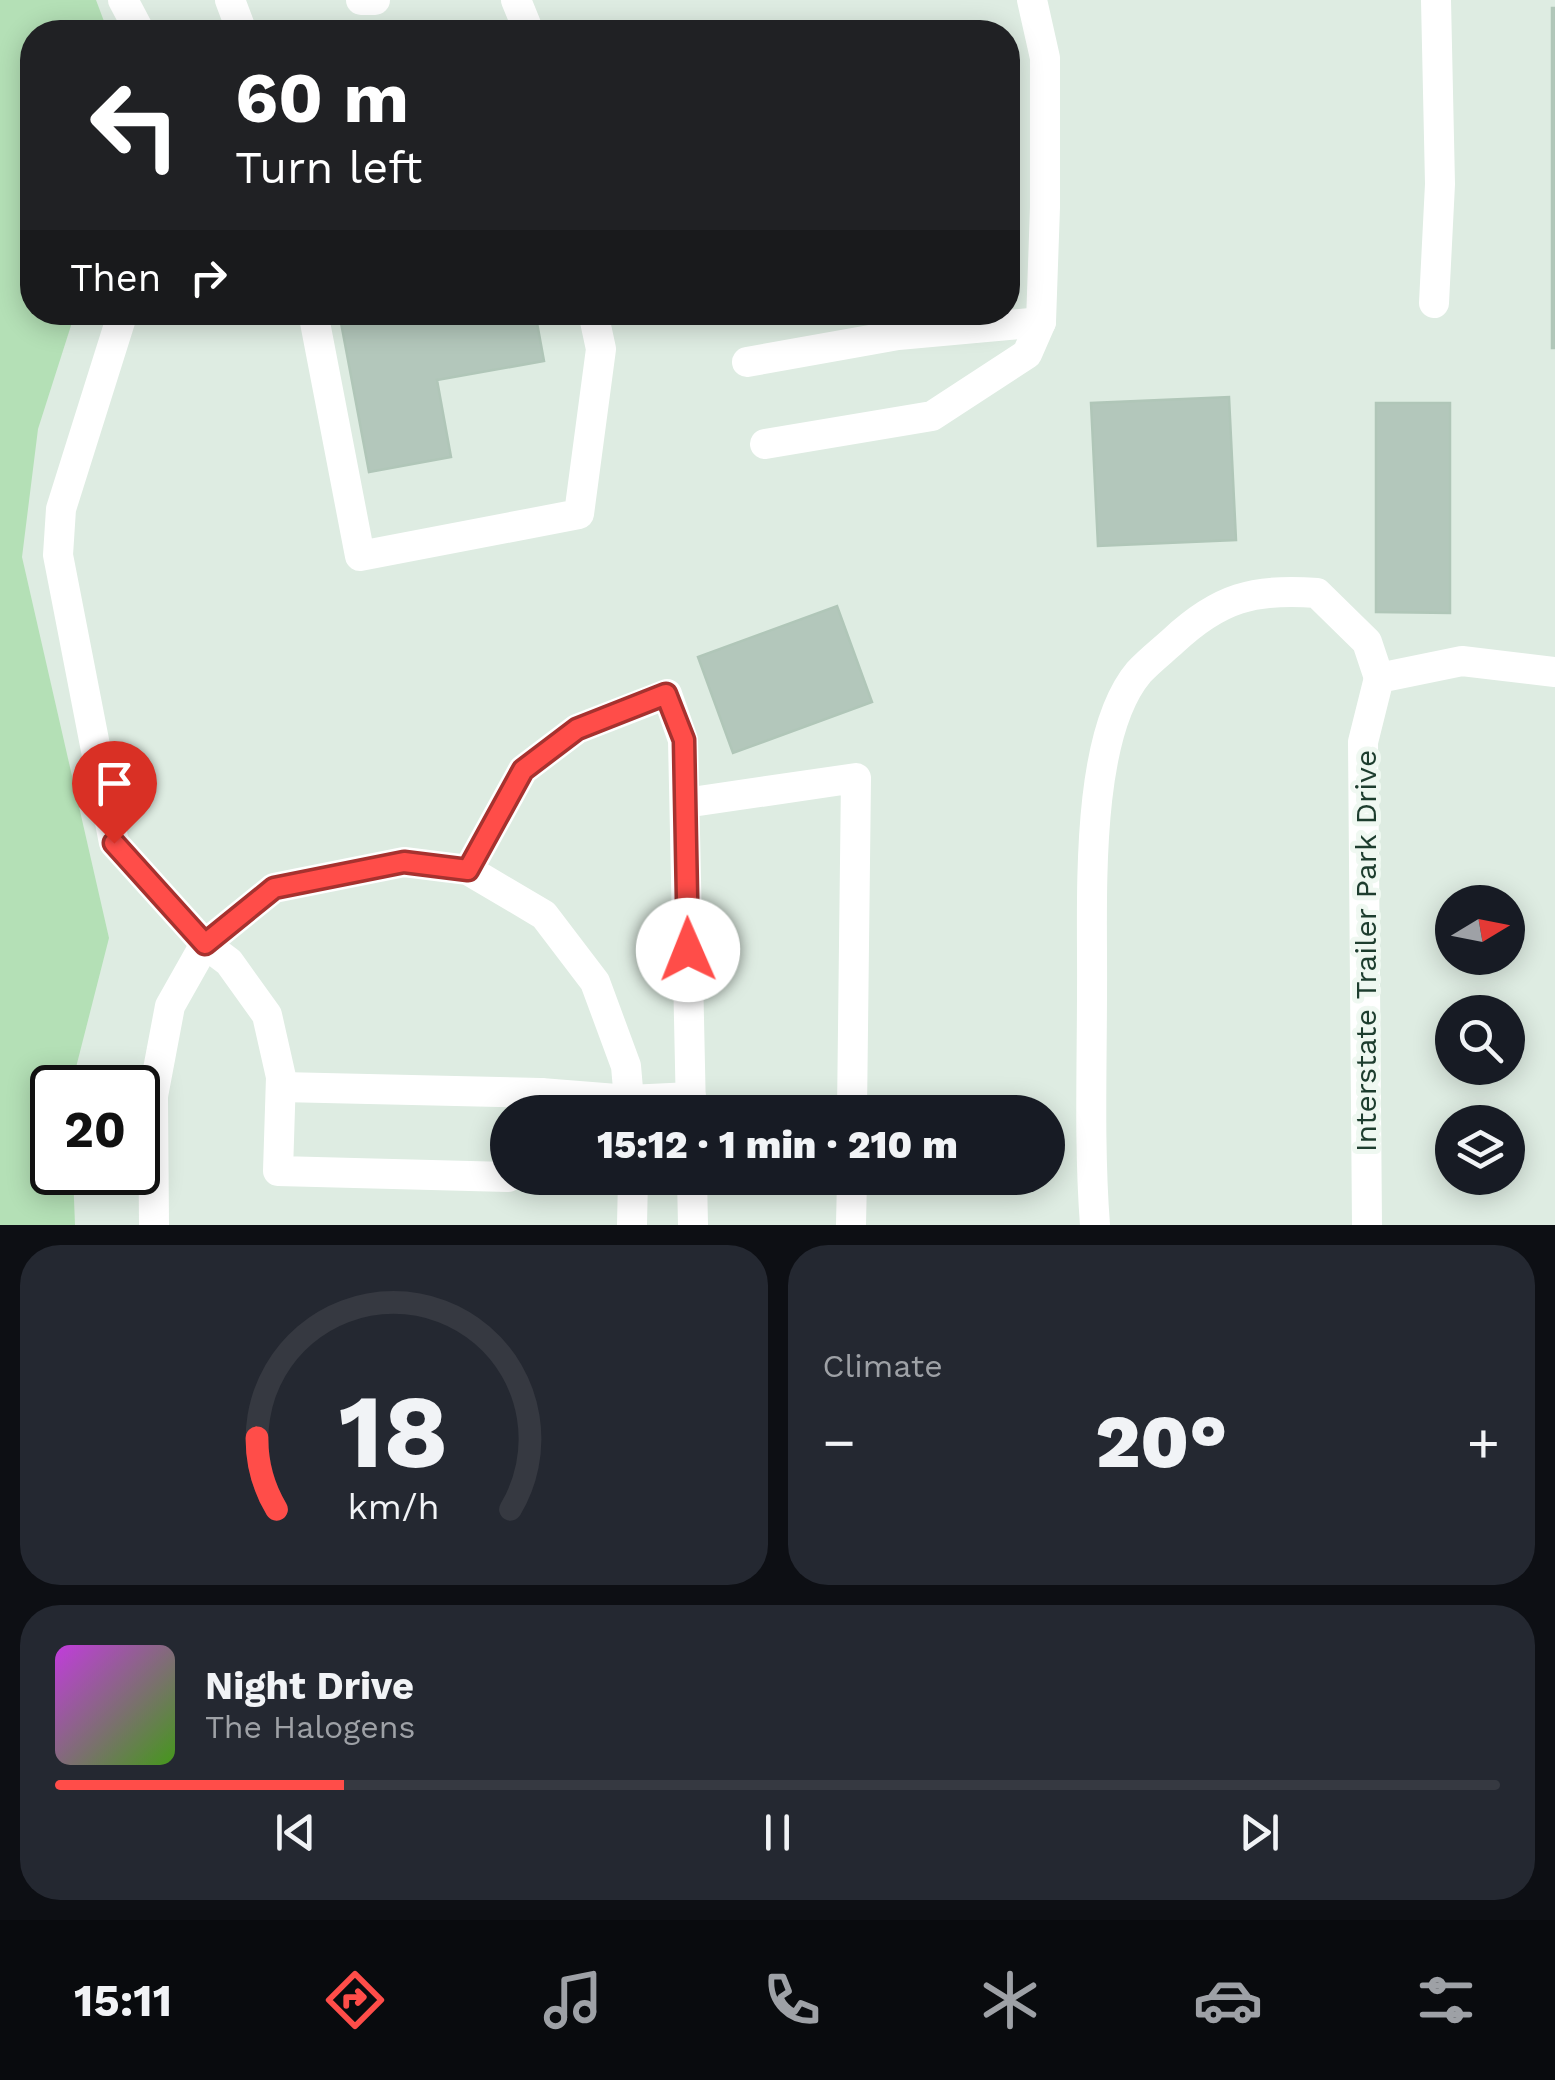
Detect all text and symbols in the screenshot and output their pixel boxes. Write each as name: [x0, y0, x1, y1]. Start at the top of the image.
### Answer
text: 60 m: [235, 57, 409, 139]
icon: left: [70, 60, 200, 190]
text: Turn left: [235, 141, 422, 194]
icon: right: [181, 250, 236, 305]
text: Then: [70, 256, 161, 300]
pin: [72, 741, 157, 844]
street label: Interstate Trailer Park Drive: [1348, 750, 1383, 1152]
icon: arrive: [87, 756, 142, 811]
north arrow: [1435, 885, 1525, 975]
map controls: [1435, 885, 1525, 1195]
position arrow: [636, 898, 740, 1002]
button: search: [1435, 995, 1525, 1085]
speed limit sign: 20: [30, 1065, 160, 1195]
button: layers: [1435, 1105, 1525, 1195]
text: 15:12 · 1 min · 210 m: [597, 1123, 958, 1167]
text: Climate: [823, 1347, 943, 1385]
text: 18: [339, 1370, 449, 1492]
text: 20°: [1095, 1397, 1227, 1485]
text: −: [823, 1410, 856, 1474]
text: +: [1467, 1410, 1500, 1474]
text: km/h: [348, 1486, 440, 1528]
text: Night Drive: [205, 1664, 414, 1708]
text: The Halogens: [205, 1708, 415, 1746]
icon: previous: [268, 1805, 323, 1860]
icon: pause: [750, 1805, 805, 1860]
icon: next: [1232, 1805, 1287, 1860]
icon: directions: [320, 1965, 390, 2035]
icon: music: [538, 1965, 608, 2035]
icon: phone: [757, 1965, 827, 2035]
icon: climate: [975, 1965, 1045, 2035]
icon: car: [1193, 1965, 1263, 2035]
icon: filters: [1411, 1965, 1481, 2035]
text: 15:11: [74, 1974, 172, 2027]

